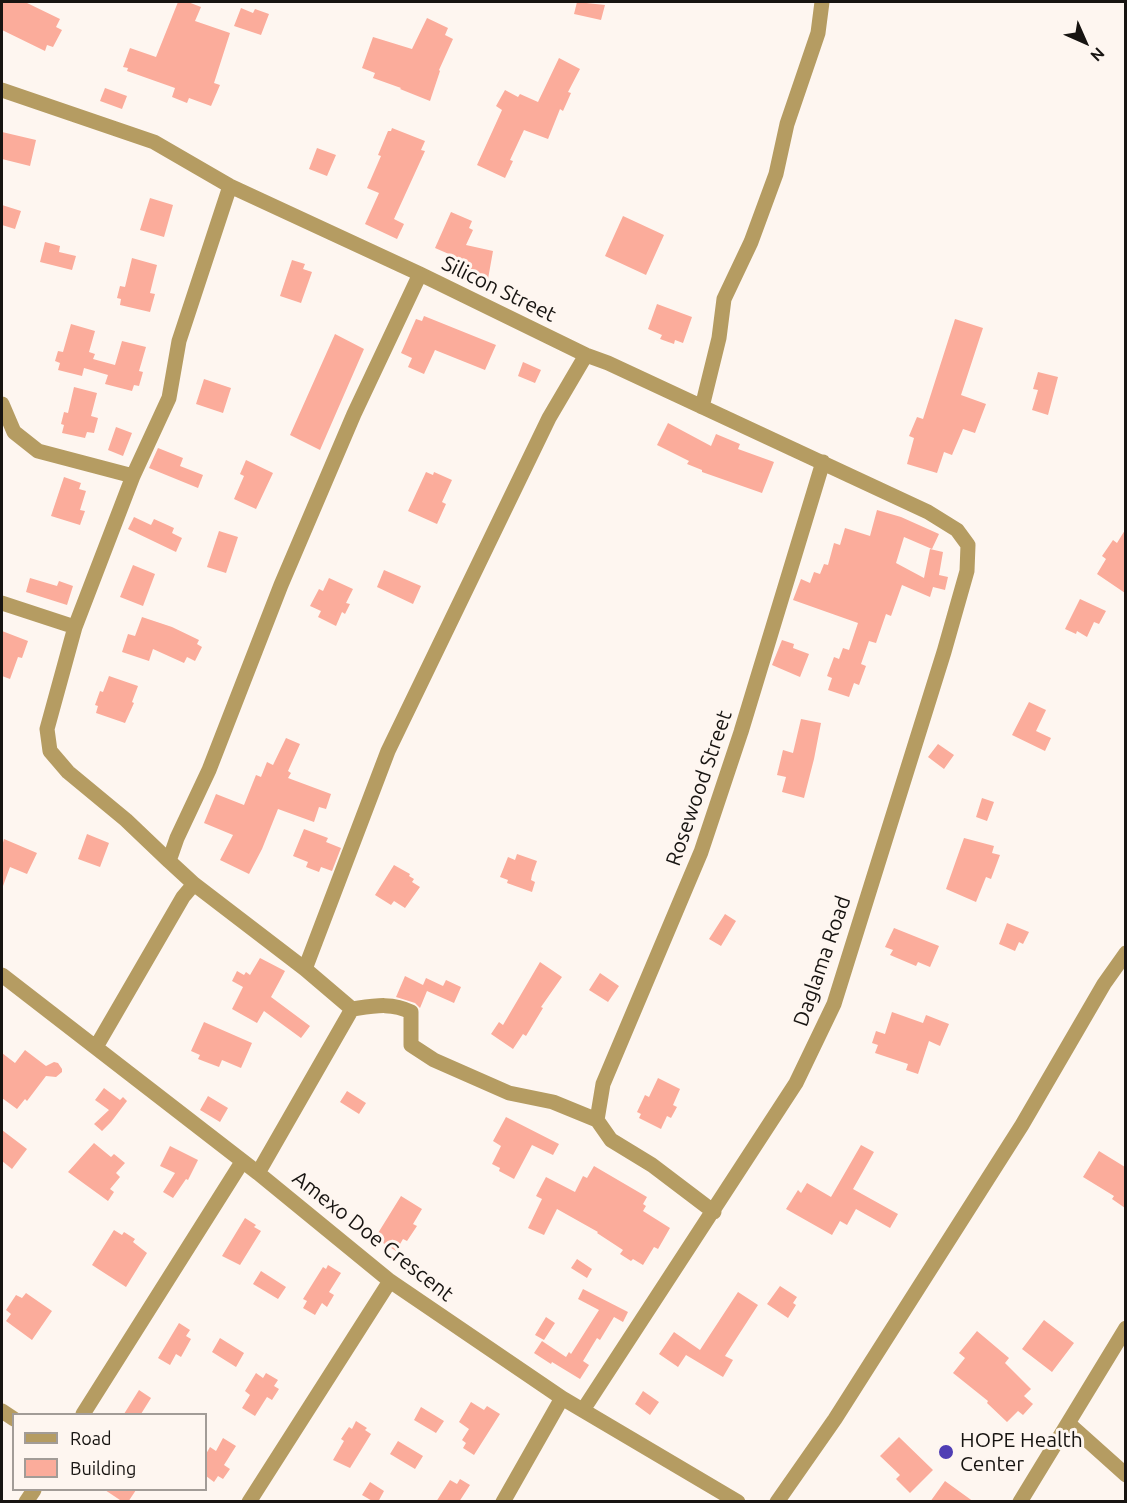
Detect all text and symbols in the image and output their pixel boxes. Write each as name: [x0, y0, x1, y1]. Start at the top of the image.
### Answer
north arrow: [1055, 12, 1115, 72]
text: N: [1087, 44, 1108, 65]
street label: Silicon Street: [438, 250, 560, 328]
street label: Rosewood Street: [661, 707, 737, 869]
street label: Daglama Road: [788, 893, 856, 1029]
street label: Amexo Doe Crescent: [287, 1165, 459, 1307]
legend: [12, 1413, 207, 1491]
place label: HOPE Health Center: [960, 1427, 1083, 1477]
text: Road: [70, 1428, 112, 1448]
marker: HOPE Health Center: [937, 1443, 955, 1461]
text: Building: [70, 1458, 136, 1478]

